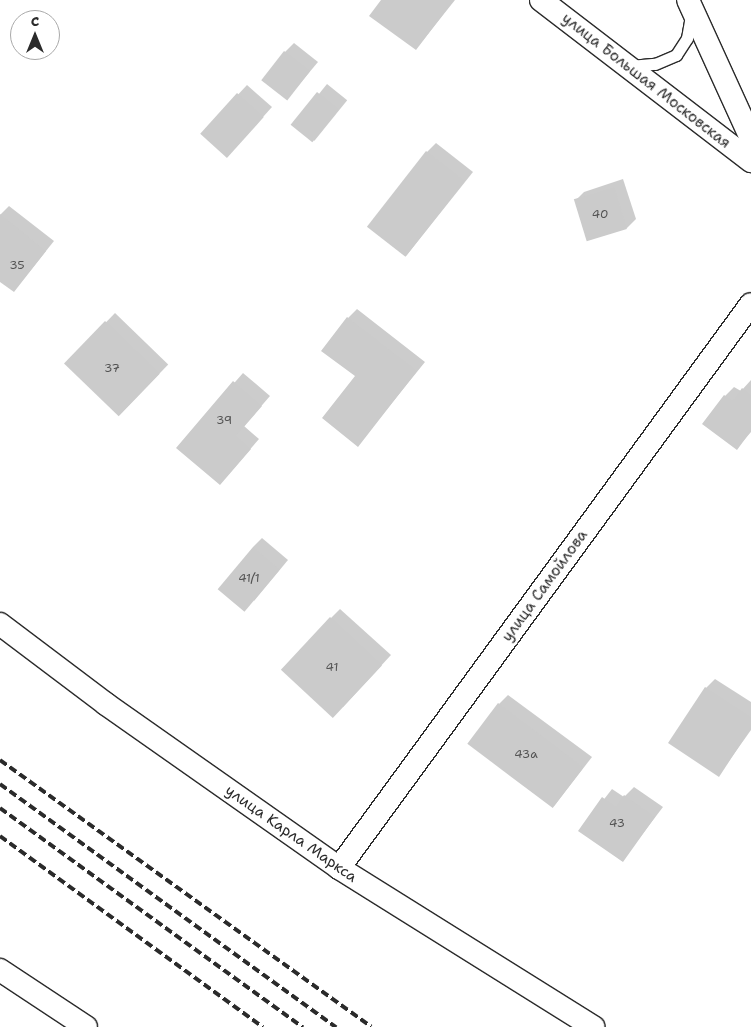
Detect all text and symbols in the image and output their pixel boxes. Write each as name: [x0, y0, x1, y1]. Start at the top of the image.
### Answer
north arrow: [10, 10, 60, 60]
street label: улица Большая Московская: [558, 10, 734, 152]
text: С: [31, 12, 39, 30]
house number: 40: [592, 208, 608, 222]
house number: 35: [9, 259, 25, 273]
house number: 37: [104, 362, 120, 376]
house number: 39: [216, 414, 232, 428]
street label: улица Самойлова: [498, 527, 592, 645]
house number: 41/1: [238, 572, 260, 586]
house number: 41: [326, 661, 338, 675]
house number: 43а: [514, 748, 538, 762]
street label: улица Карла Маркса: [222, 782, 360, 886]
house number: 43: [609, 817, 625, 831]

